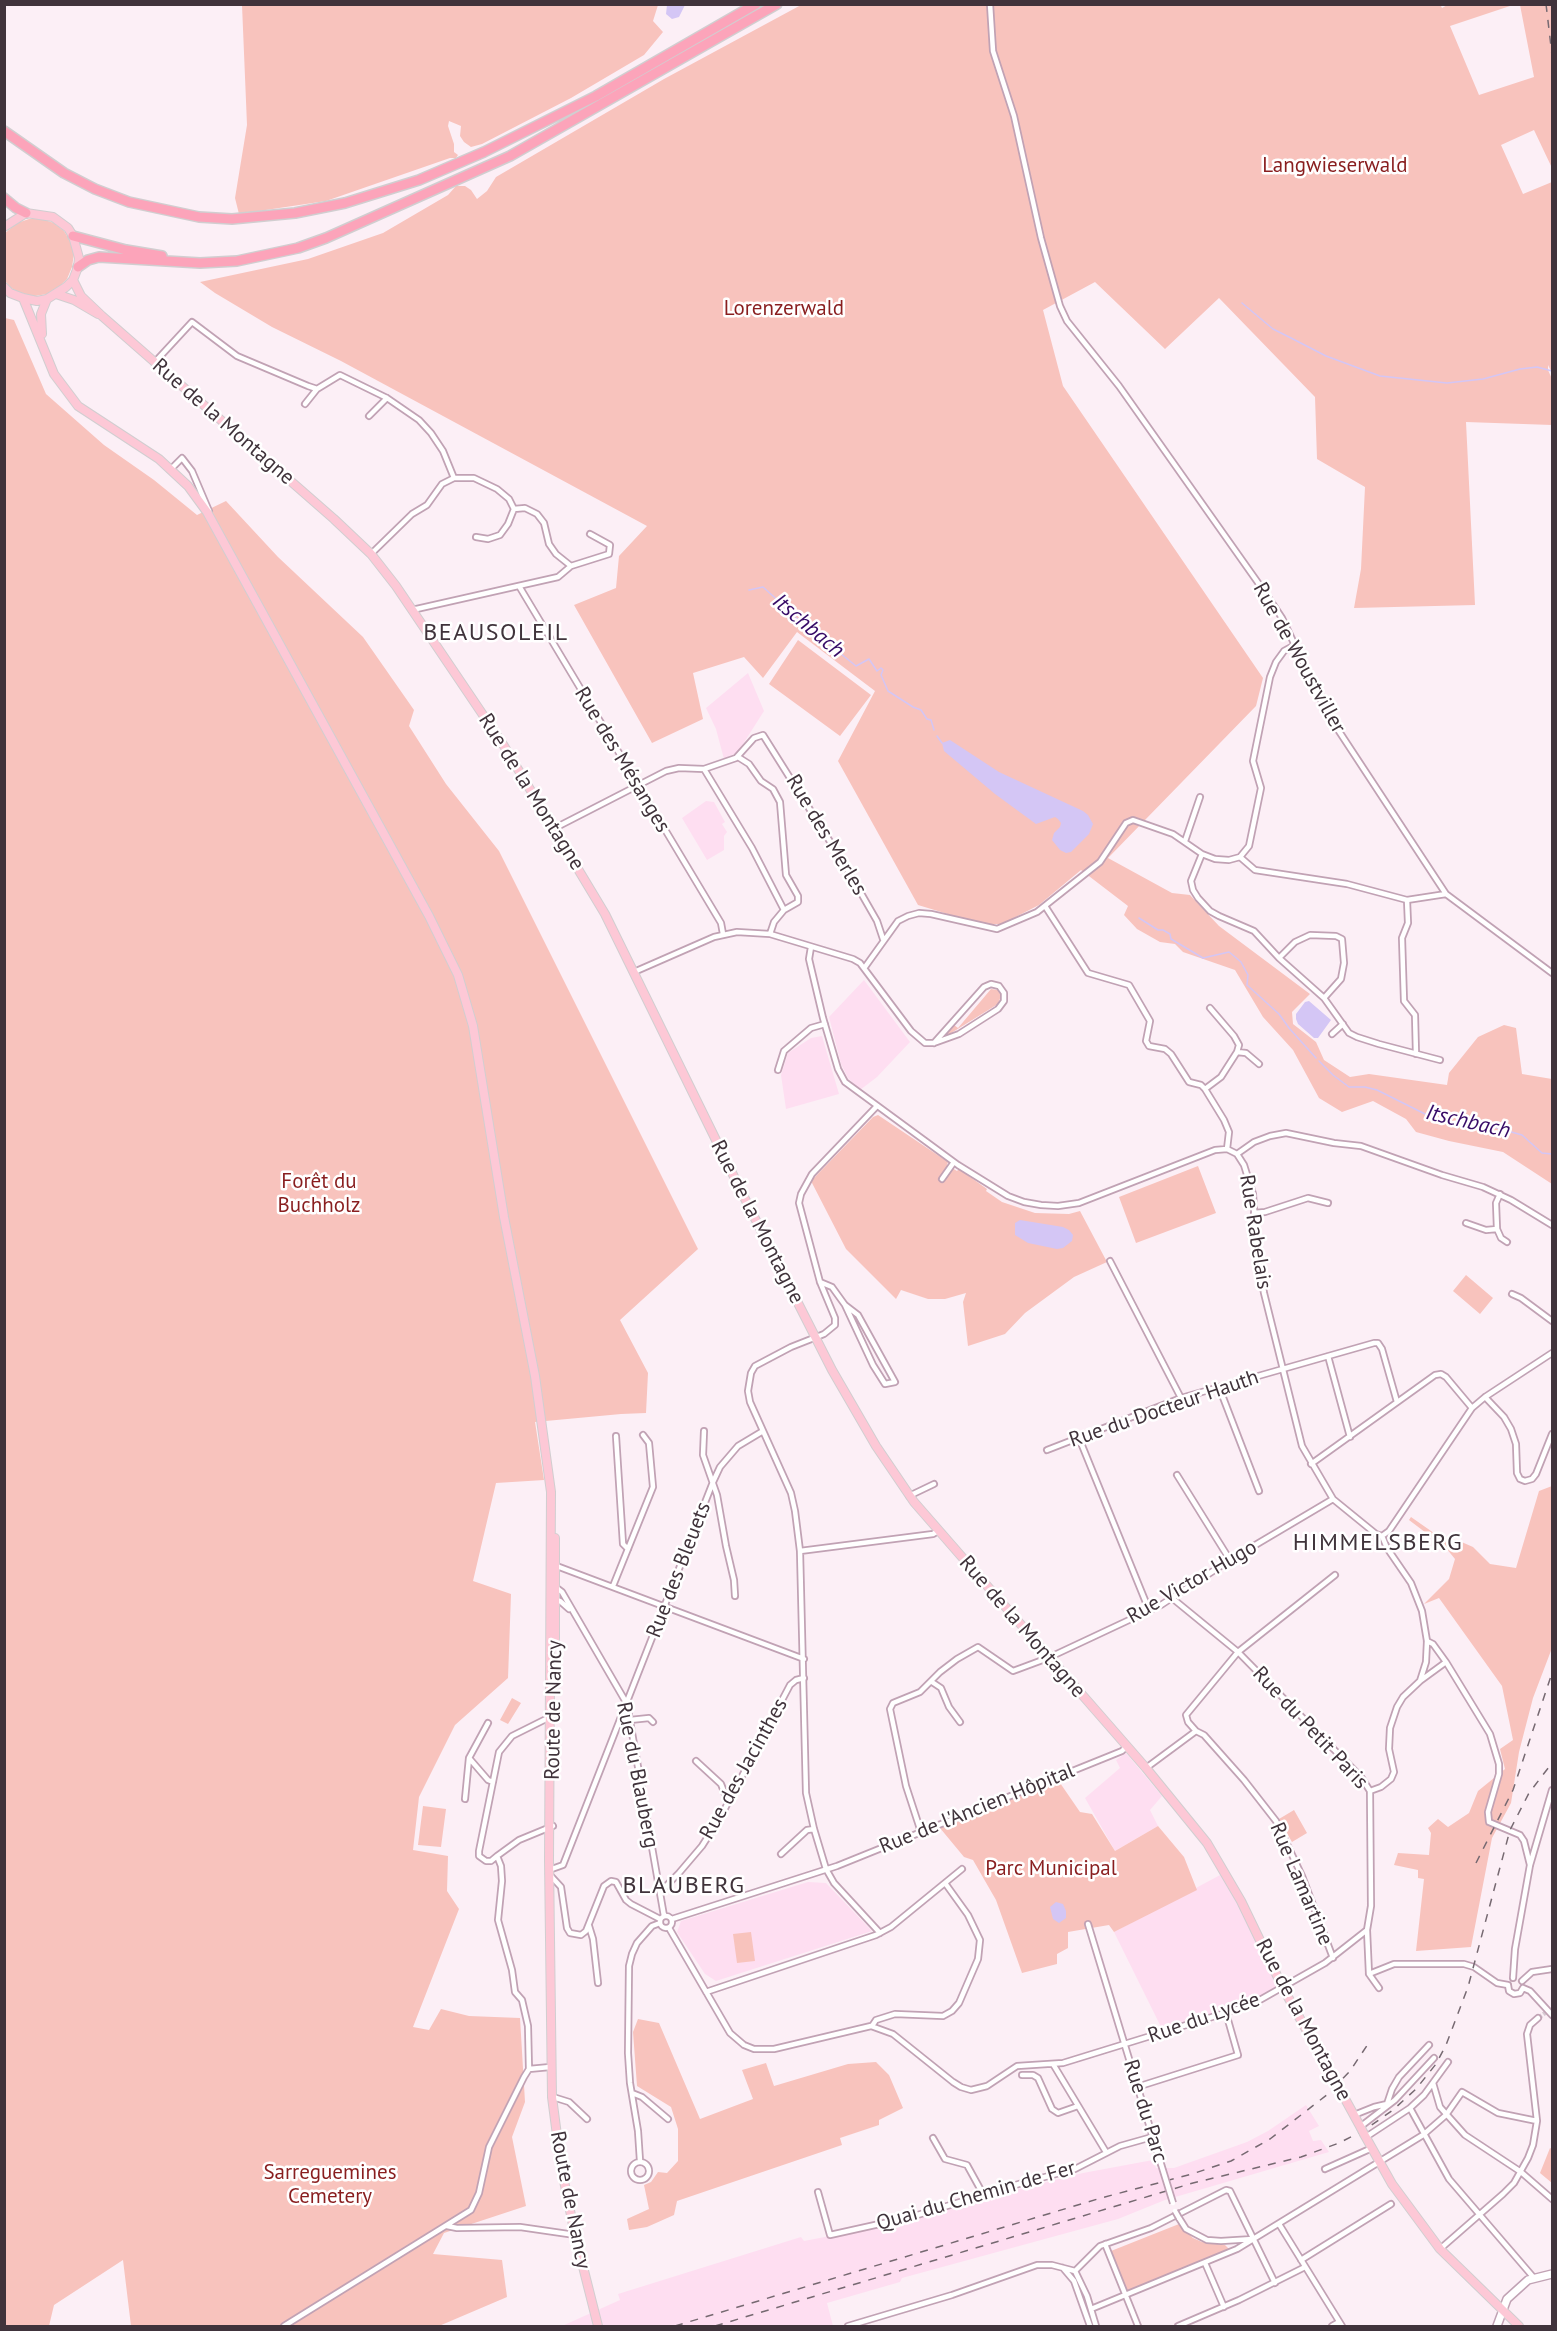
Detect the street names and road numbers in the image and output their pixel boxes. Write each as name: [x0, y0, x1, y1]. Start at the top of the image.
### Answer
street label: Rue de la Montagne: [147, 353, 299, 491]
street label: Rue de Woustviller: [1247, 578, 1351, 738]
street label: Rue des Mésanges: [569, 683, 675, 837]
street label: Rue de la Montagne: [473, 709, 589, 875]
street label: Rue des Merles: [780, 770, 872, 900]
street label: Rue de la Montagne: [705, 1136, 809, 1308]
street label: Rue Rabelais: [1234, 1173, 1276, 1291]
street label: Rue du Docteur Hauth: [1066, 1365, 1262, 1453]
street label: Rue des Bleuets: [642, 1499, 716, 1641]
street label: Rue Victor Hugo: [1123, 1535, 1261, 1629]
street label: Rue de la Montagne: [953, 1551, 1091, 1703]
street label: Route de Nancy: [540, 1640, 568, 1780]
street label: Rue du Petit Paris: [1247, 1662, 1373, 1794]
street label: Rue des Jacinthes: [695, 1694, 793, 1844]
street label: Rue du Blauberg: [610, 1700, 664, 1850]
street label: Rue de l'Ancien Hôpital: [876, 1758, 1078, 1860]
street label: Rue Lamartine: [1264, 1819, 1338, 1949]
street label: Rue de la Montagne: [1250, 1935, 1356, 2105]
street label: Rue du Lycée: [1145, 1987, 1263, 2049]
street label: Rue du Parc: [1117, 2057, 1173, 2165]
street label: Route de Nancy: [544, 2129, 596, 2271]
street label: Quai du Chemin de Fer: [874, 2156, 1078, 2236]

